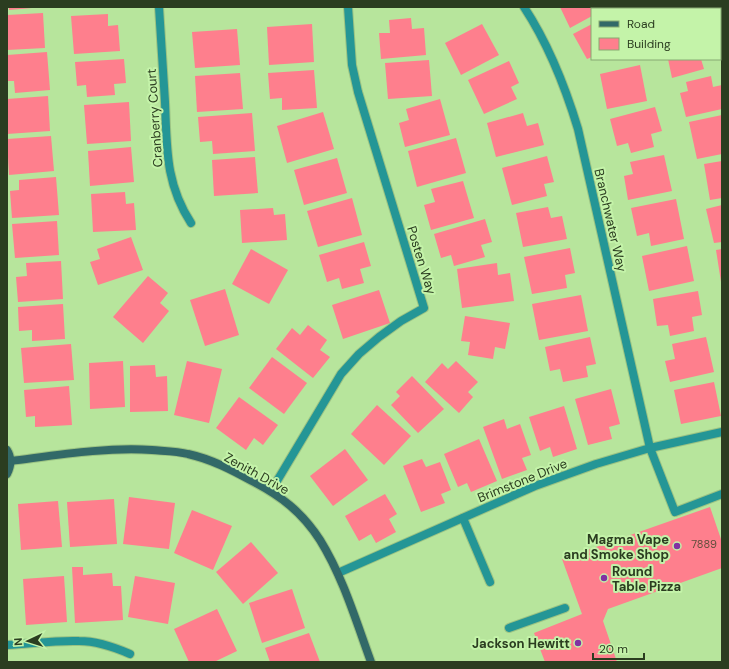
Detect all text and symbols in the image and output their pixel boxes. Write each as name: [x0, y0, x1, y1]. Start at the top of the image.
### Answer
legend: [591, 8, 721, 60]
text: Road: [627, 16, 655, 32]
text: Building: [627, 36, 671, 52]
street label: Cranberry Court: [143, 68, 166, 168]
street label: Branchwater Way: [590, 167, 631, 273]
street label: Posten Way: [403, 224, 440, 296]
street label: Zenith Drive: [221, 449, 292, 498]
street label: Brimstone Drive: [475, 455, 570, 506]
place label: Magma Vape and Smoke Shop: [564, 531, 669, 563]
house number: 7889: [691, 537, 717, 551]
marker: Magma Vape and Smoke Shop: [672, 541, 682, 551]
place label: Round Table Pizza: [612, 563, 681, 595]
marker: Round Table Pizza: [599, 573, 609, 583]
north arrow: [8, 621, 48, 661]
place label: Jackson Hewitt: [472, 635, 570, 652]
scale bar: [593, 635, 644, 661]
text: N: [11, 637, 25, 646]
marker: Jackson Hewitt: [573, 638, 583, 648]
text: 20 m: [599, 641, 628, 657]

